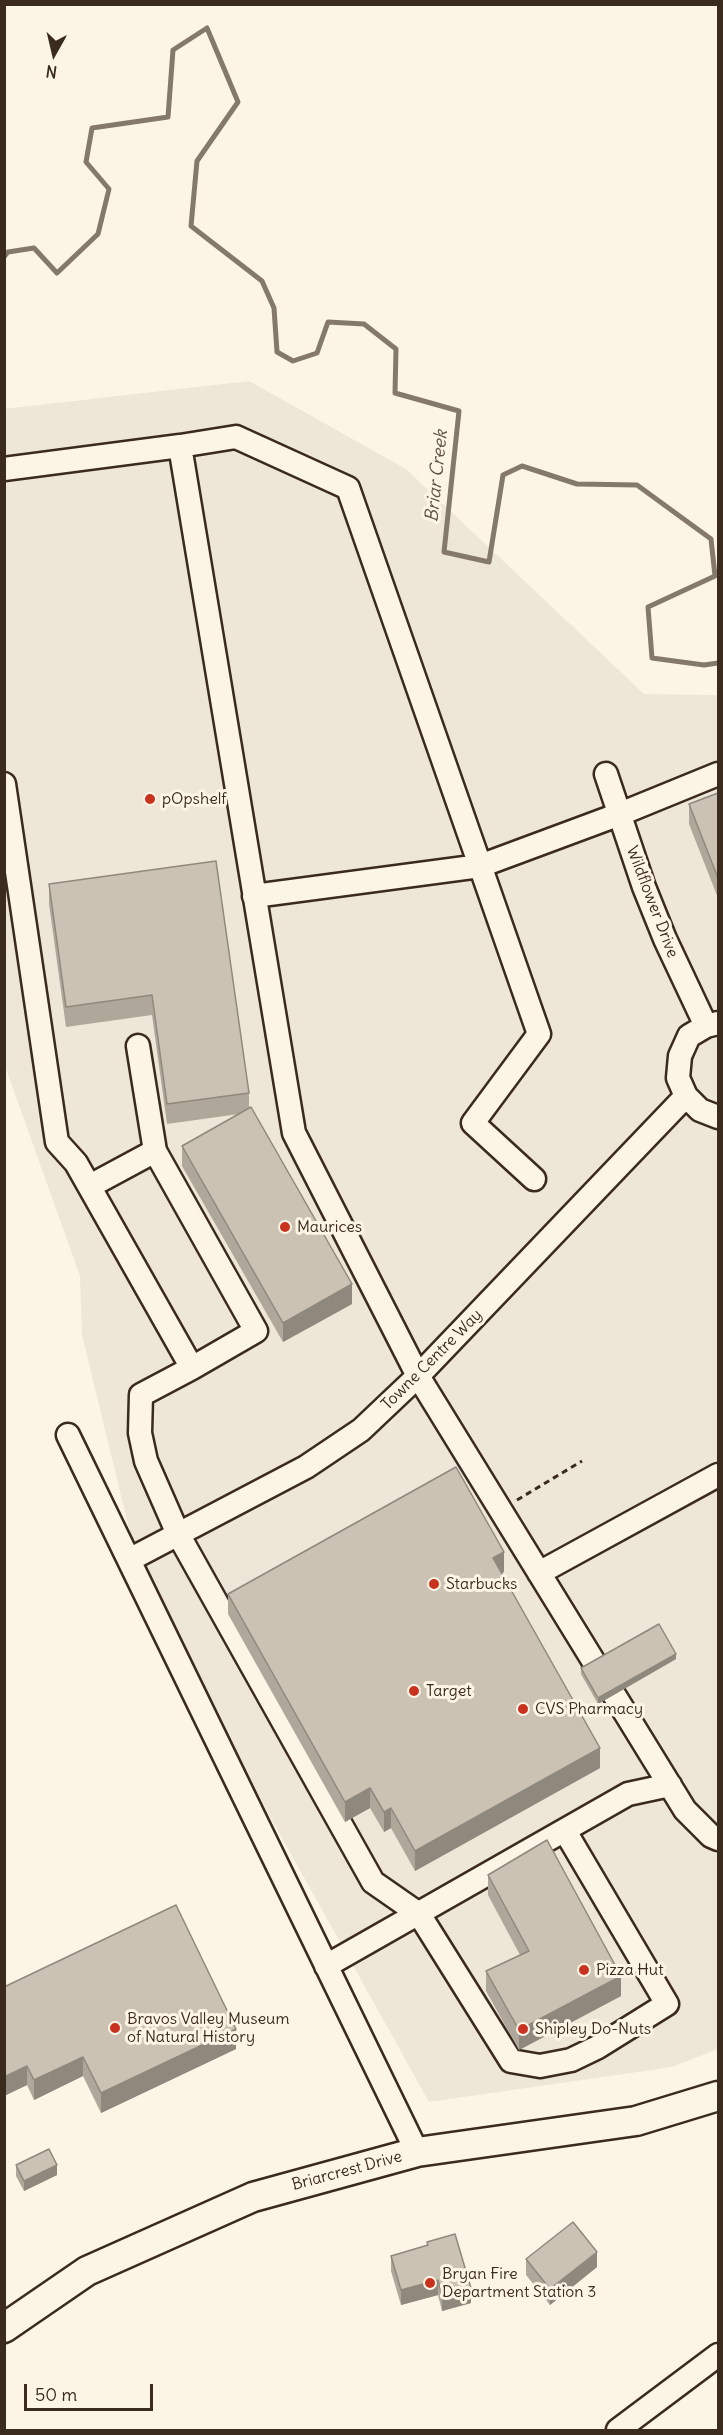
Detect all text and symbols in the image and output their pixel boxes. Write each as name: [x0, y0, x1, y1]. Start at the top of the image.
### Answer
north arrow: [24, 24, 84, 84]
text: N: [45, 61, 58, 82]
water label: Briar Creek: [421, 429, 453, 523]
place label: pOpshelf: [162, 789, 227, 809]
marker: pOpshelf: [143, 792, 157, 806]
street label: Wildflower Drive: [622, 843, 682, 961]
place label: Maurices: [297, 1217, 362, 1237]
marker: Maurices: [278, 1220, 292, 1234]
street label: Towne Centre Way: [378, 1306, 486, 1414]
place label: Starbucks: [446, 1574, 517, 1594]
marker: Starbucks: [427, 1577, 441, 1591]
place label: Target: [426, 1681, 472, 1701]
marker: Target: [407, 1684, 421, 1698]
place label: CVS Pharmacy: [535, 1699, 643, 1719]
marker: CVS Pharmacy: [516, 1702, 530, 1716]
place label: Pizza Hut: [596, 1960, 664, 1980]
marker: Pizza Hut: [577, 1963, 591, 1977]
place label: Bravos Valley Museum of Natural History: [127, 2009, 289, 2047]
place label: Shipley Do-Nuts: [535, 2019, 651, 2039]
marker: Bravos Valley Museum of Natural History: [108, 2021, 122, 2035]
marker: Shipley Do-Nuts: [516, 2022, 530, 2036]
street label: Briarcrest Drive: [290, 2147, 404, 2195]
place label: Bryan Fire Department Station 3: [442, 2264, 596, 2302]
marker: Bryan Fire Department Station 3: [423, 2276, 437, 2290]
scale bar: [27, 2372, 156, 2410]
text: 50 m: [35, 2383, 77, 2406]

